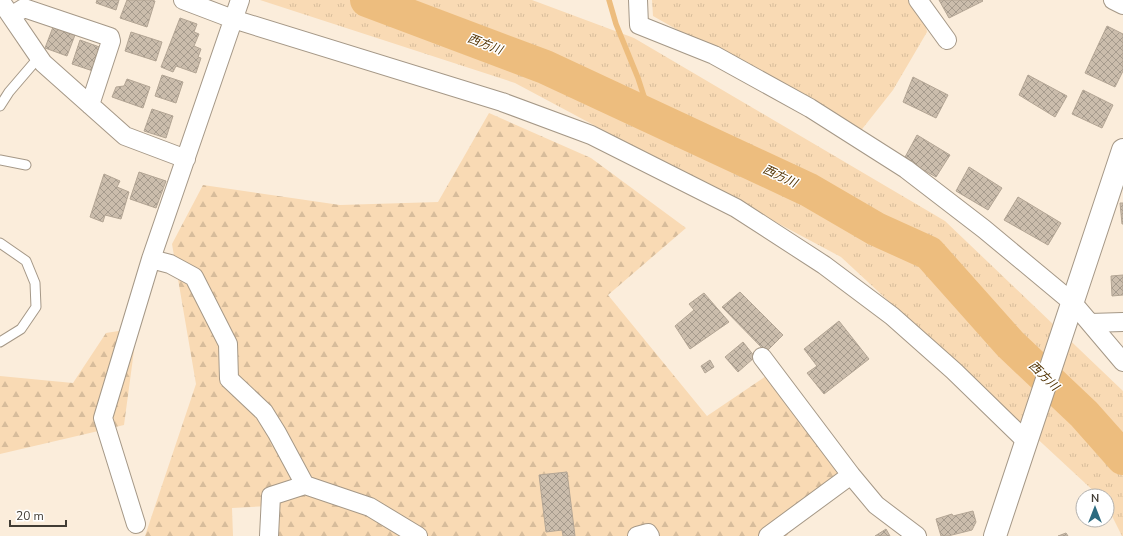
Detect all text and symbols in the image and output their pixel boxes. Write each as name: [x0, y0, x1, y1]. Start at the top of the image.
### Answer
water label: 西方川: [465, 30, 507, 59]
water label: 西方川: [760, 161, 802, 192]
water label: 西方川: [1025, 358, 1064, 396]
north arrow: [1075, 488, 1115, 528]
text: N: [1091, 491, 1099, 506]
scale bar: [10, 502, 66, 528]
text: 20 m: [16, 508, 44, 524]

